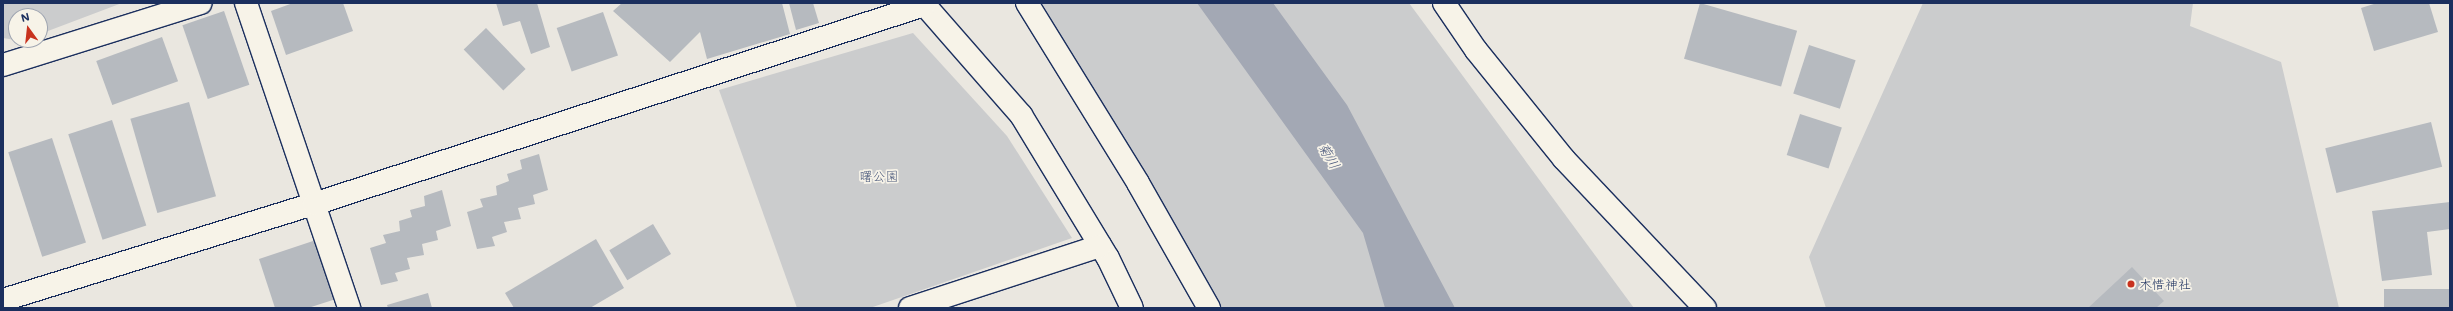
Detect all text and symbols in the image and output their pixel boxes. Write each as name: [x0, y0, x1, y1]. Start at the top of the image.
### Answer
north arrow: [8, 8, 48, 48]
text: N: [19, 9, 31, 25]
water label: 菊川: [1315, 140, 1343, 172]
park label: 曙公園: [860, 168, 898, 184]
place label: 木惜神社: [2139, 276, 2191, 292]
marker: 木惜神社: [2126, 279, 2136, 289]

